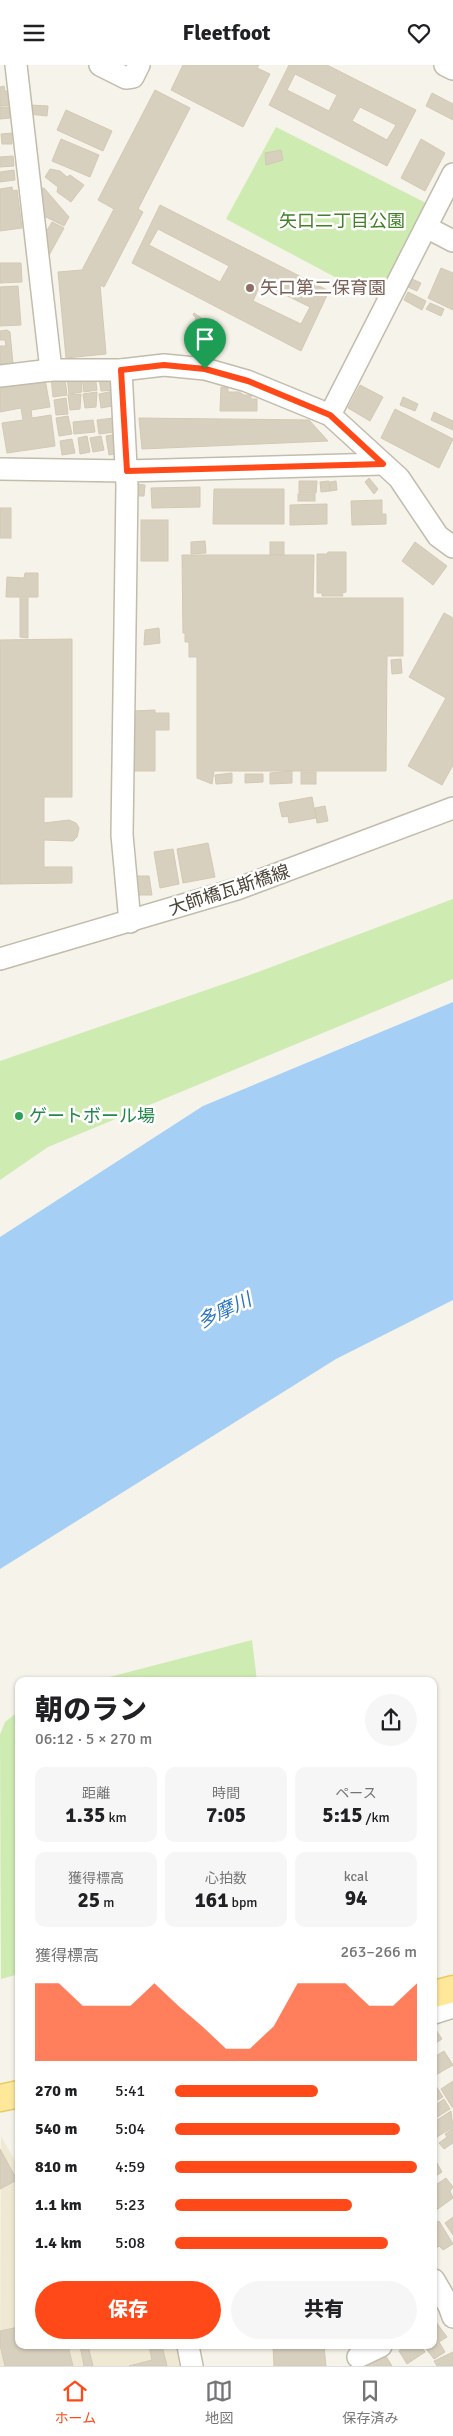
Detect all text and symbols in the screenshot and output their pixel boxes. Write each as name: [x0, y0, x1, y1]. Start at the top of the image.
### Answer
icon: menu: [20, 19, 48, 47]
text: Fleetfoot: [182, 19, 271, 46]
icon: heart: [405, 19, 433, 47]
park label: 矢口二丁目公園: [279, 210, 405, 232]
place label: 矢口第二保育園: [260, 277, 386, 299]
marker: 矢口第二保育園: [244, 282, 256, 294]
pin: [184, 318, 226, 369]
icon: arrive: [191, 325, 219, 353]
street label: 大師橋瓦斯橋線: [166, 860, 292, 920]
place label: ゲートボール場: [29, 1105, 155, 1127]
marker: ゲートボール場: [13, 1110, 25, 1122]
water label: 多摩川: [194, 1287, 257, 1334]
text: 朝のラン: [35, 1693, 147, 1727]
button: share: [365, 1694, 417, 1746]
text: 06:12 · 5 × 270 m: [35, 1729, 152, 1749]
text: 距離: [82, 1785, 110, 1802]
text: 時間: [212, 1785, 240, 1802]
text: ペース: [335, 1785, 377, 1802]
text: 1.35: [65, 1802, 105, 1828]
text: 7:05: [206, 1802, 246, 1828]
text: 5:15: [322, 1802, 363, 1828]
text: km: [105, 1809, 127, 1826]
text: /km: [363, 1809, 390, 1826]
text: kcal: [344, 1868, 368, 1885]
text: 獲得標高: [68, 1870, 124, 1887]
text: 心拍数: [205, 1870, 247, 1887]
text: 94: [345, 1885, 367, 1911]
text: 25: [78, 1887, 100, 1913]
text: 161: [194, 1887, 228, 1913]
text: m: [100, 1894, 114, 1911]
text: bpm: [228, 1894, 258, 1911]
text: 263–266 m: [340, 1942, 417, 1962]
text: 獲得標高: [35, 1946, 99, 1966]
text: 270 m: [35, 2081, 77, 2101]
text: 5:41: [115, 2081, 145, 2101]
text: 540 m: [35, 2119, 77, 2139]
text: 5:04: [115, 2119, 145, 2139]
text: 810 m: [35, 2157, 77, 2177]
text: 4:59: [115, 2157, 145, 2177]
text: 1.1 km: [35, 2195, 82, 2215]
text: 5:23: [115, 2195, 145, 2215]
text: 1.4 km: [35, 2233, 82, 2253]
text: 5:08: [115, 2233, 145, 2253]
button: 保存: [35, 2281, 221, 2339]
button: 共有: [231, 2281, 417, 2339]
tab: ホーム: [55, 2377, 96, 2427]
tab: 地図: [205, 2377, 233, 2427]
tab: 保存済み: [342, 2377, 398, 2427]

